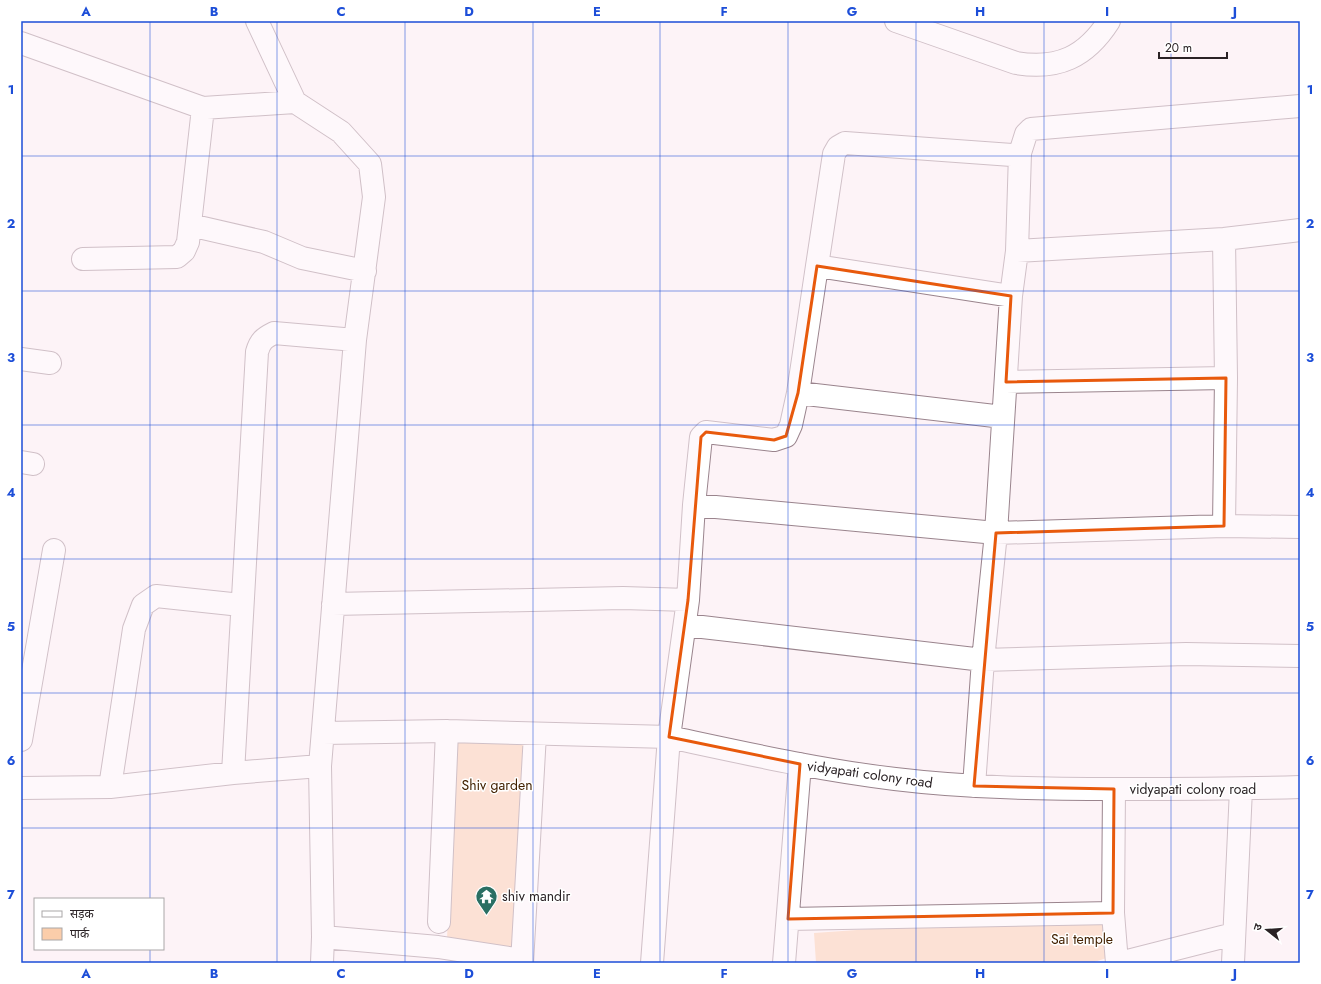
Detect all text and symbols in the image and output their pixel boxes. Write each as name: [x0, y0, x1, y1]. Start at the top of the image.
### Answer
text: A: [80, 2, 91, 21]
text: B: [210, 2, 219, 21]
text: C: [336, 2, 346, 21]
text: D: [464, 2, 474, 21]
text: E: [593, 2, 601, 21]
text: F: [720, 2, 728, 21]
text: G: [847, 2, 858, 21]
text: H: [975, 2, 985, 21]
text: I: [1105, 2, 1109, 21]
text: J: [1230, 2, 1237, 21]
scale bar: [1159, 34, 1227, 60]
text: 20 m: [1165, 39, 1192, 57]
text: 1: [8, 80, 14, 99]
text: 1: [1307, 80, 1313, 99]
text: 2: [7, 214, 15, 233]
text: 2: [1306, 214, 1314, 233]
text: 3: [7, 348, 15, 367]
text: 3: [1306, 348, 1314, 367]
text: 4: [6, 483, 16, 502]
text: 4: [1305, 483, 1315, 502]
text: 5: [7, 617, 15, 636]
text: 5: [1306, 617, 1314, 636]
text: 6: [7, 751, 16, 770]
text: 6: [1306, 751, 1315, 770]
street label: vidyapati colony road: [806, 755, 934, 793]
park label: Shiv garden: [461, 775, 533, 795]
street label: vidyapati colony road: [1130, 779, 1256, 799]
temple icon: shiv mandir: [473, 883, 499, 916]
text: 7: [7, 885, 15, 904]
text: 7: [1306, 885, 1314, 904]
place label: shiv mandir: [502, 886, 571, 906]
legend: [34, 898, 164, 950]
text: सड़क: [70, 905, 95, 923]
north arrow: [1247, 910, 1287, 950]
text: उ: [1249, 921, 1266, 932]
text: पार्क: [70, 925, 90, 943]
park label: Sai temple: [1051, 929, 1113, 949]
text: A: [80, 964, 91, 983]
text: B: [210, 964, 219, 983]
text: C: [336, 964, 346, 983]
text: D: [464, 964, 474, 983]
text: E: [593, 964, 601, 983]
text: F: [720, 964, 728, 983]
text: G: [847, 964, 858, 983]
text: H: [975, 964, 985, 983]
text: I: [1105, 964, 1109, 983]
text: J: [1230, 964, 1237, 983]

